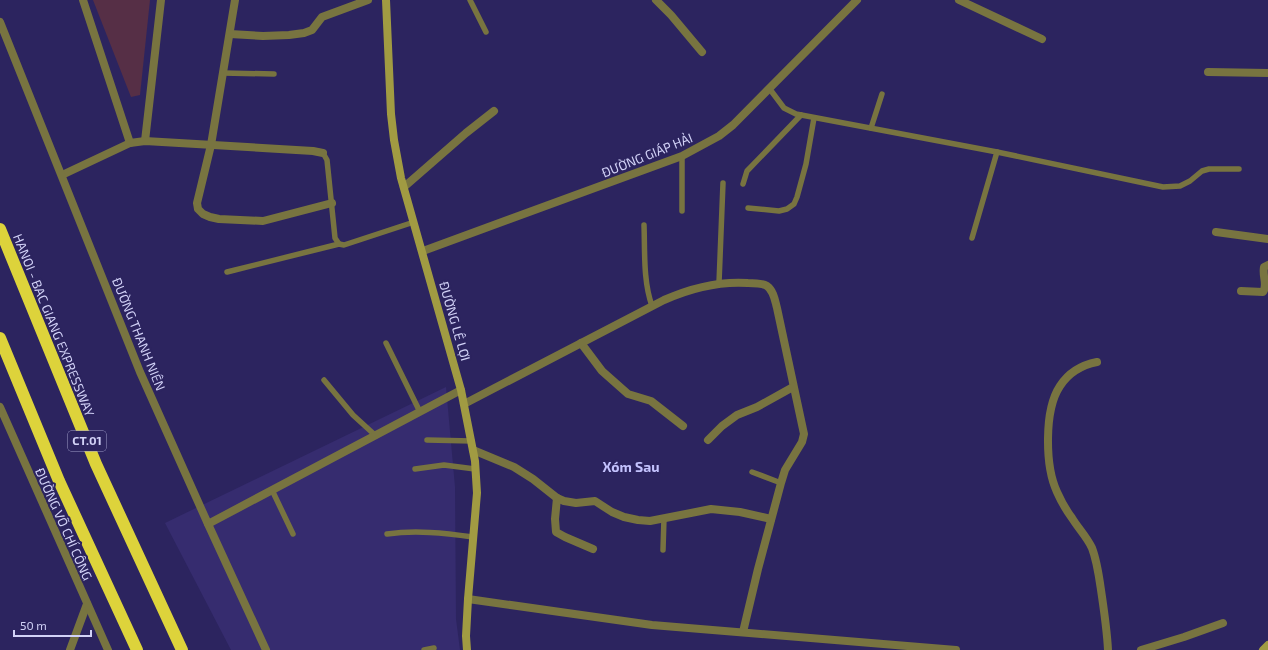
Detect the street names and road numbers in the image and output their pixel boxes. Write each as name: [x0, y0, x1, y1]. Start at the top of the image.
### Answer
street label: ĐƯỜNG GIÁP HẢI: [599, 129, 695, 181]
street label: HANOI - BAC GIANG EXPRESSWAY: [10, 231, 98, 419]
street label: ĐƯỜNG THANH NIÊN: [109, 275, 169, 393]
street label: ĐƯỜNG LÊ LỢI: [436, 279, 474, 363]
road number: CT.01: [68, 431, 106, 451]
street label: ĐƯỜNG VÕ CHÍ CÔNG: [32, 465, 97, 583]

